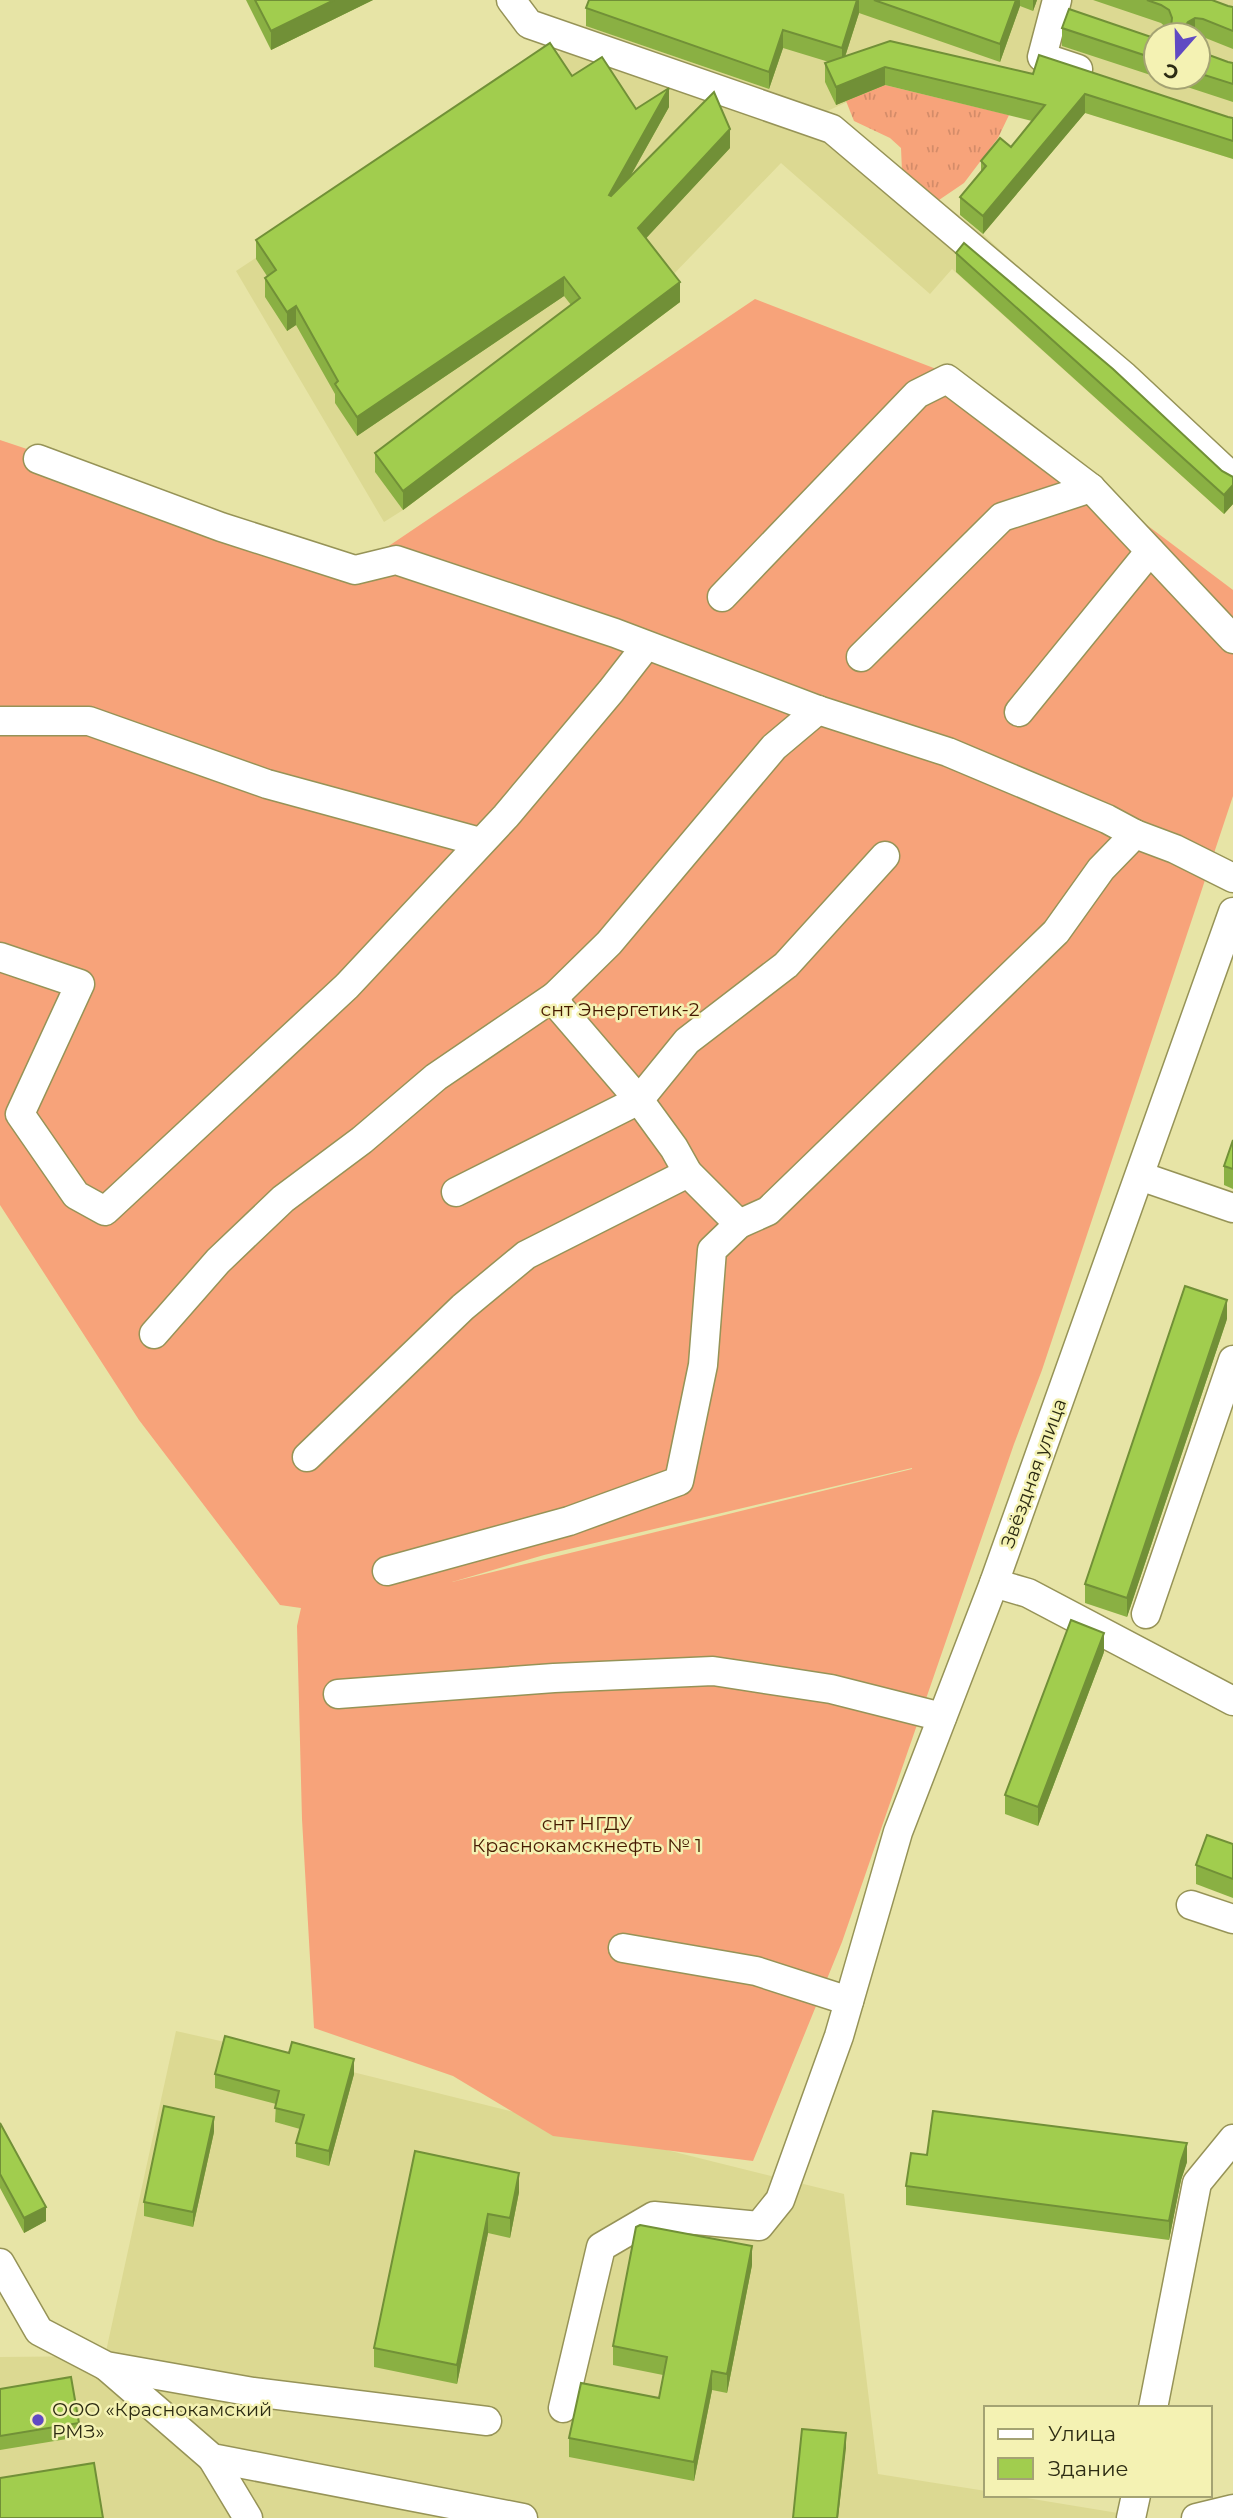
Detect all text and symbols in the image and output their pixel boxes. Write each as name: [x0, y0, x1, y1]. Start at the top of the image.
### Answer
north arrow: [1142, 21, 1212, 91]
text: С: [1161, 58, 1182, 85]
park label: снт Энергетик-2: [541, 998, 700, 1021]
street label: Звёздная улица: [996, 1395, 1071, 1551]
park label: снт НГДУ Краснокамскнефть № 1: [472, 1812, 702, 1857]
place label: ООО «Краснокамский РМЗ»: [52, 2398, 272, 2443]
legend: [984, 2406, 1212, 2497]
marker: ООО «Краснокамский РМЗ»: [30, 2412, 46, 2428]
text: Улица: [1048, 2421, 1116, 2446]
text: Здание: [1048, 2456, 1129, 2481]

